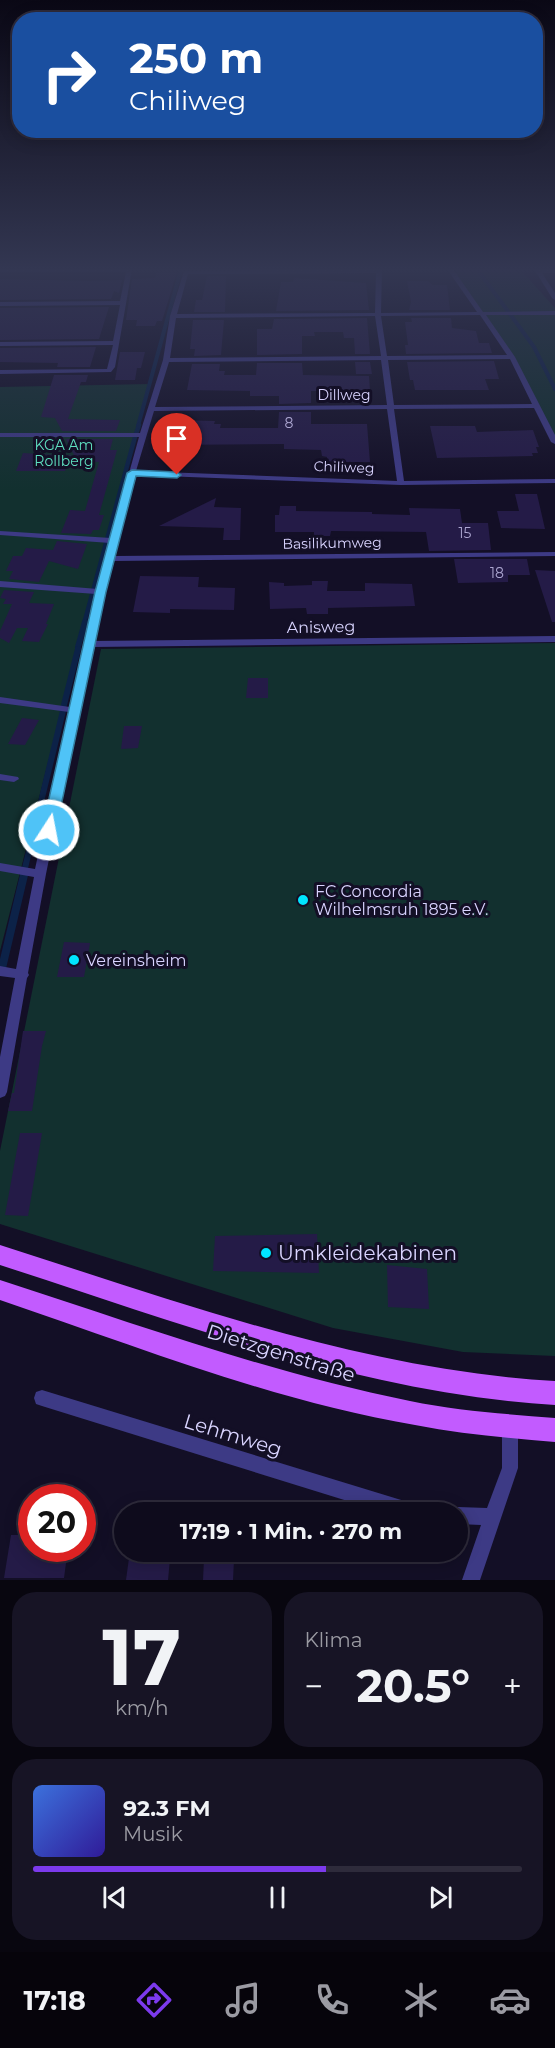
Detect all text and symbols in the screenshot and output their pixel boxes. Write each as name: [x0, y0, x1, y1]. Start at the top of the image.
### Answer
text: 250 m: [129, 32, 263, 84]
icon: right: [30, 36, 108, 114]
text: Chiliweg: [129, 84, 246, 117]
street label: Dillweg: [317, 386, 371, 404]
pin: [151, 413, 202, 475]
house number: 8: [285, 414, 294, 432]
icon: arrive: [160, 422, 193, 455]
park label: KGA Am Rollberg: [34, 436, 94, 470]
street label: Chiliweg: [313, 457, 375, 477]
house number: 15: [459, 524, 472, 542]
street label: Basilikumweg: [282, 533, 382, 553]
house number: 18: [490, 564, 504, 582]
street label: Anisweg: [286, 617, 356, 637]
position arrow: [17, 798, 81, 862]
place label: FC Concordia Wilhelmsruh 1895 e.V.: [315, 882, 488, 919]
marker: FC Concordia Wilhelmsruh 1895 e.V.: [296, 893, 310, 907]
place label: Vereinsheim: [86, 951, 187, 970]
marker: Vereinsheim: [67, 953, 81, 967]
place label: Umkleidekabinen: [278, 1241, 457, 1265]
marker: Umkleidekabinen: [259, 1246, 273, 1260]
street label: Dietzgenstraße: [204, 1319, 358, 1387]
street label: Lehmweg: [181, 1409, 285, 1461]
speed limit sign: 20: [18, 1484, 96, 1562]
text: 17:19 · 1 Min. · 270 m: [180, 1518, 402, 1545]
text: 17: [102, 1609, 181, 1705]
text: Klima: [305, 1628, 363, 1652]
text: 20.5°: [356, 1658, 470, 1713]
text: −: [305, 1666, 323, 1706]
text: +: [503, 1666, 522, 1706]
text: km/h: [115, 1696, 168, 1720]
text: 92.3 FM: [123, 1795, 210, 1822]
text: Musik: [123, 1822, 183, 1846]
icon: previous: [98, 1881, 131, 1914]
icon: pause: [261, 1881, 294, 1914]
icon: next: [424, 1881, 457, 1914]
icon: directions: [133, 1979, 175, 2021]
icon: music: [222, 1979, 264, 2021]
icon: phone: [311, 1979, 353, 2021]
icon: climate: [400, 1979, 442, 2021]
icon: car: [489, 1979, 531, 2021]
text: 17:18: [24, 1984, 86, 2017]

